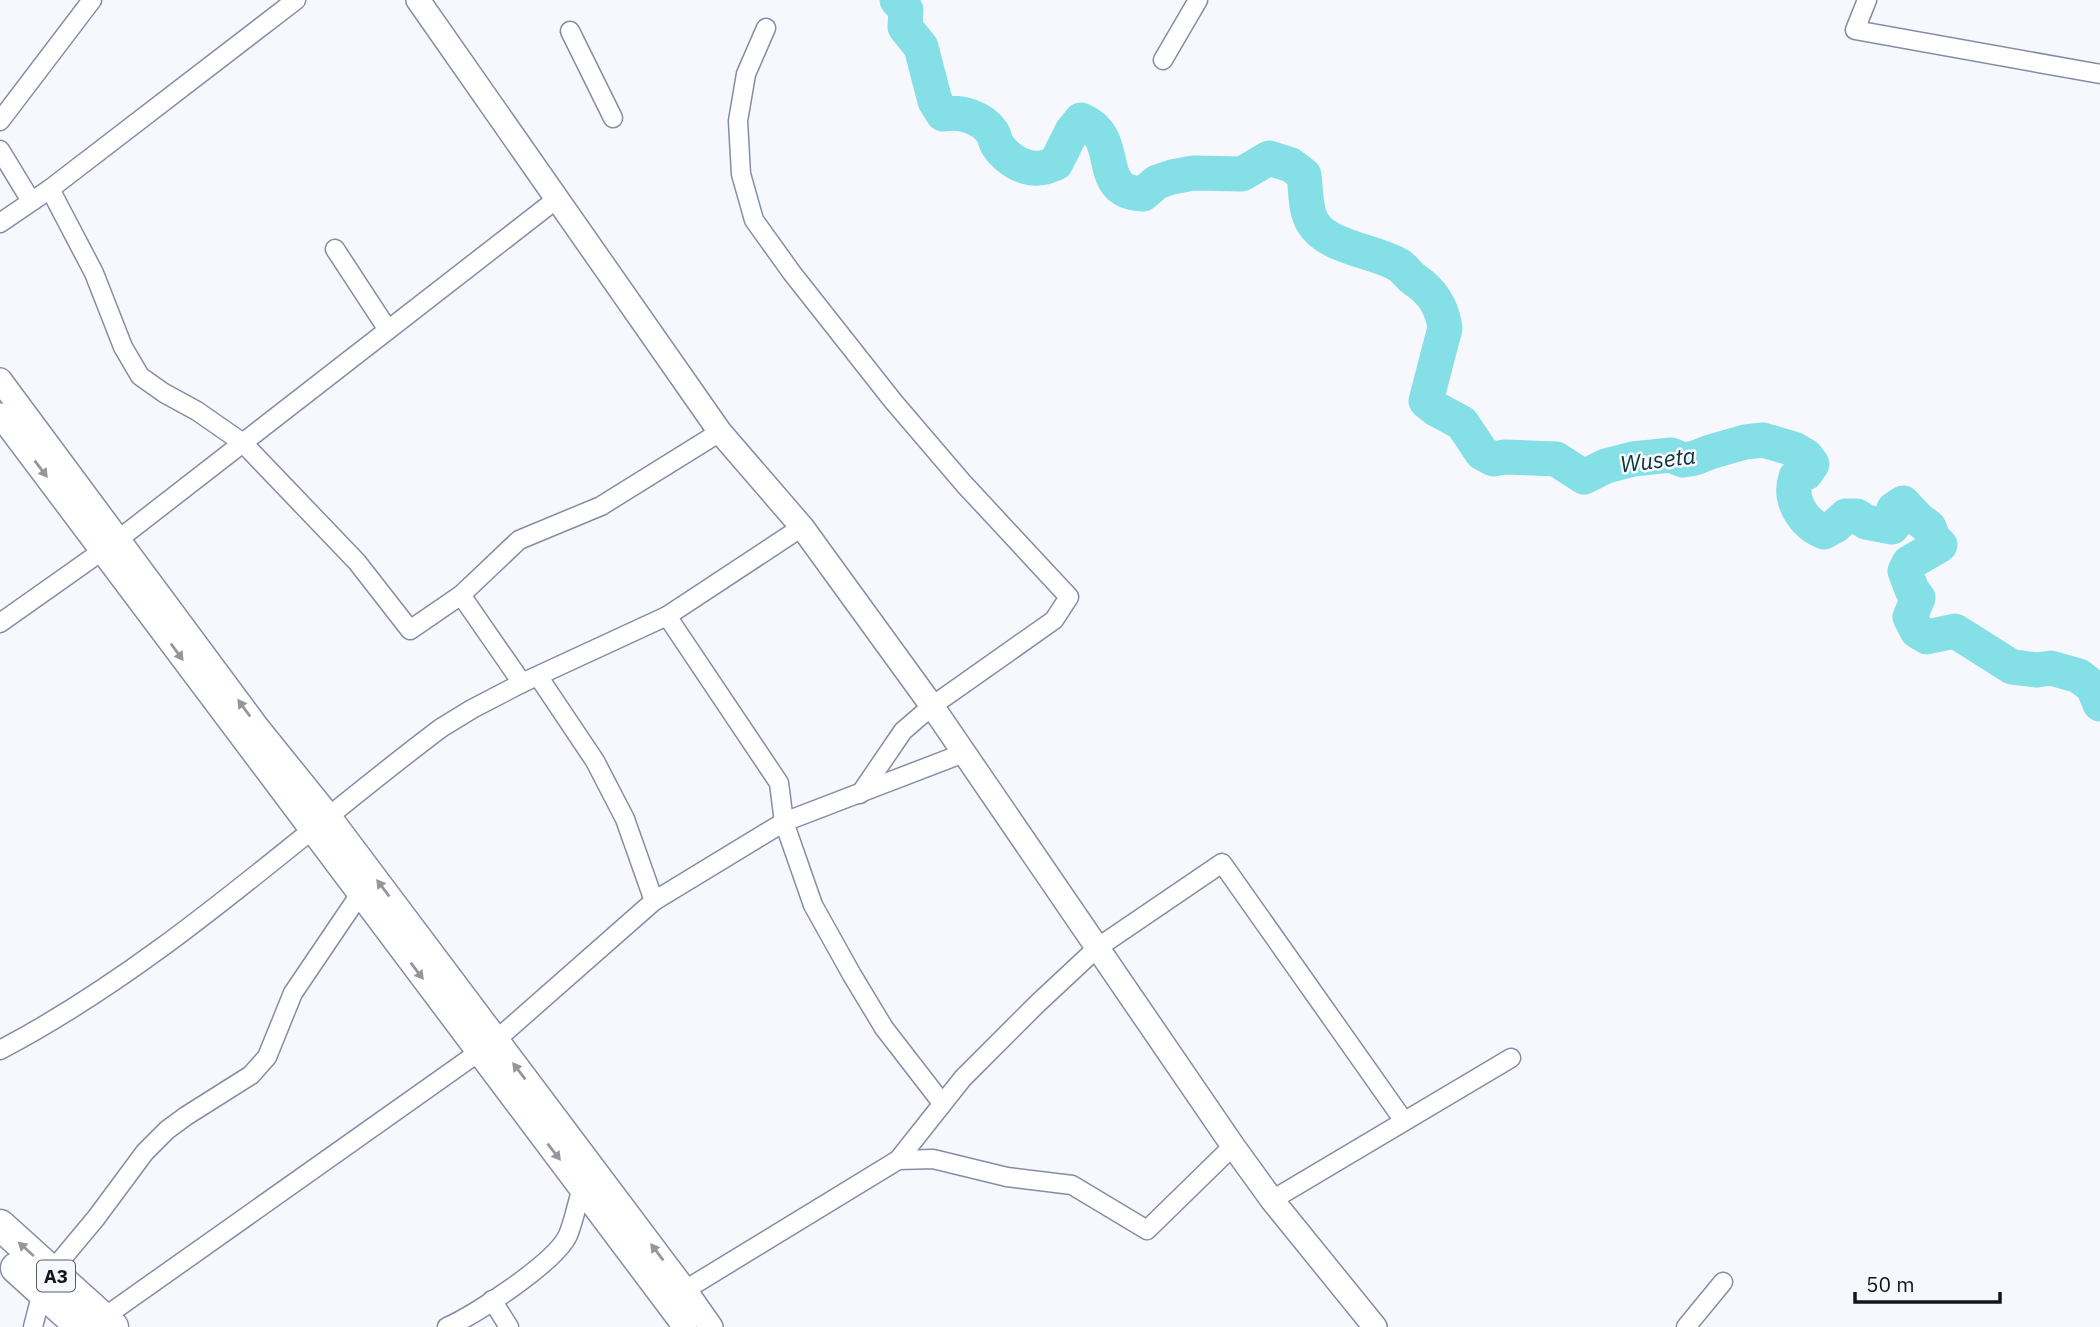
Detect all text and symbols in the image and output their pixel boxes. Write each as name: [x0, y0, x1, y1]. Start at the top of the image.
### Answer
water label: Wuseta: [1618, 439, 1697, 479]
one-way arrow: [34, 460, 48, 478]
one-way arrow: [169, 643, 183, 661]
one-way arrow: [237, 699, 251, 717]
one-way arrow: [376, 879, 390, 898]
one-way arrow: [410, 962, 424, 980]
one-way arrow: [512, 1062, 527, 1080]
one-way arrow: [547, 1143, 561, 1161]
one-way arrow: [17, 1241, 35, 1257]
one-way arrow: [650, 1243, 664, 1261]
road number: A3: [37, 1260, 75, 1292]
scale bar: [1855, 1260, 2000, 1304]
text: 50 m: [1866, 1270, 1915, 1298]

